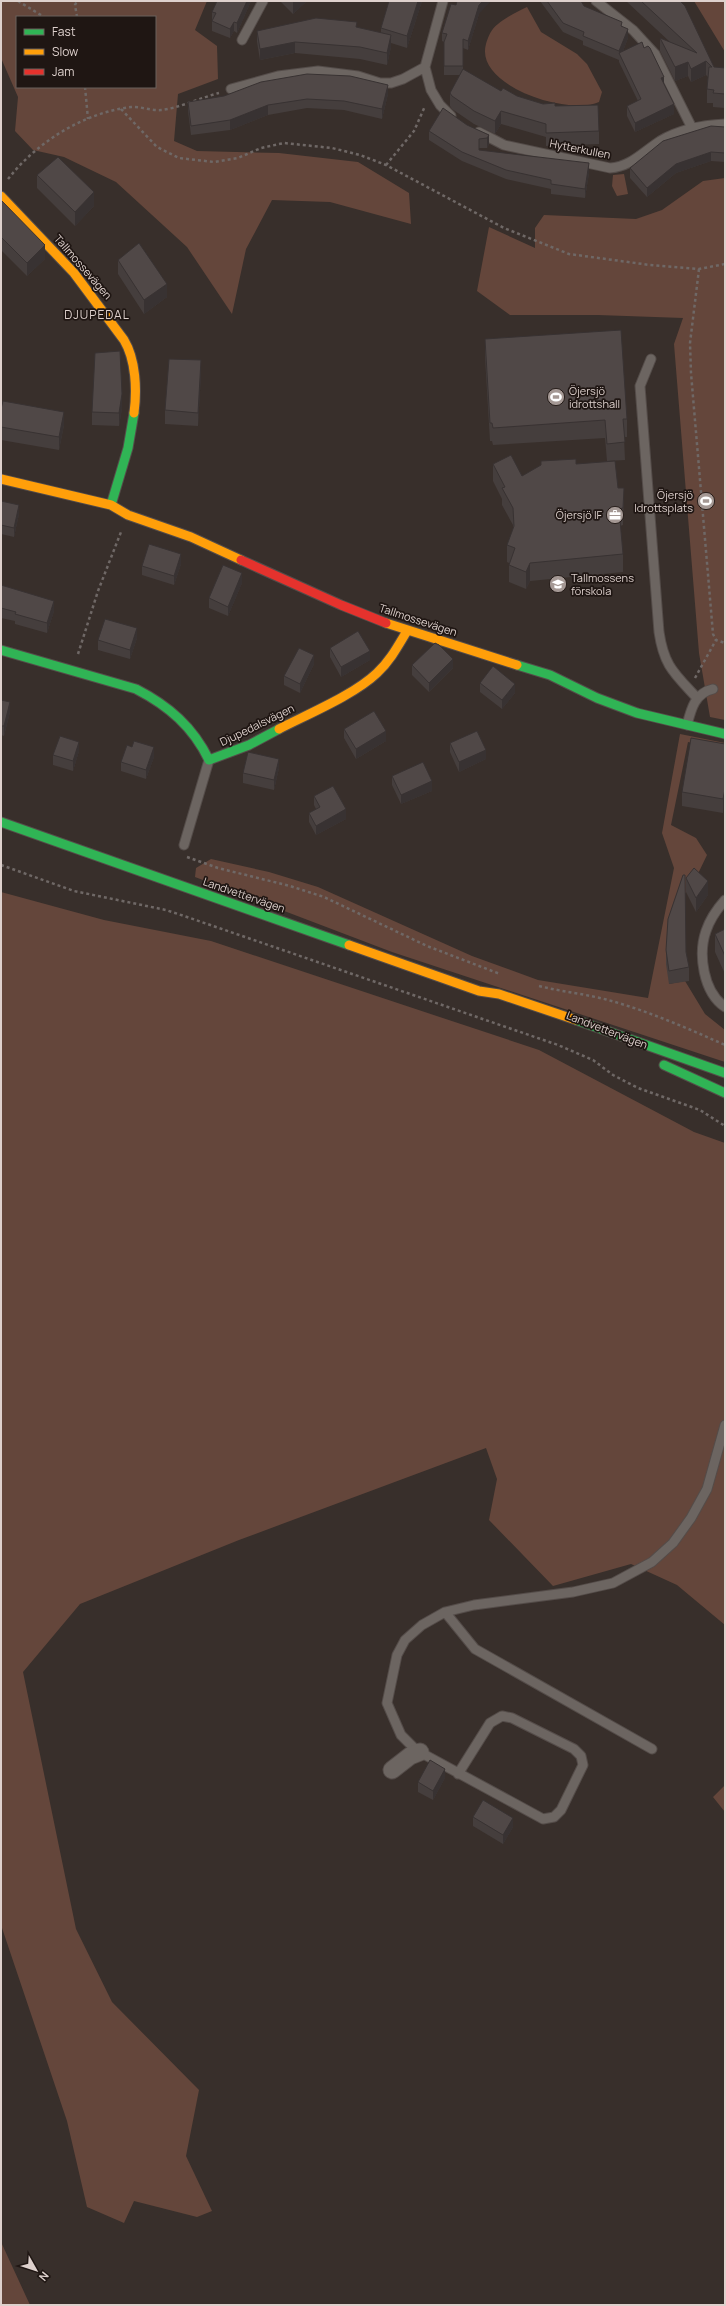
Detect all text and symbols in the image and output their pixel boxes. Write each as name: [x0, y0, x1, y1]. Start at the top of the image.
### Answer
legend: [16, 16, 156, 88]
text: Fast: [52, 23, 76, 40]
text: Slow: [52, 43, 78, 60]
text: Jam: [52, 63, 74, 80]
street label: Hytterkullen: [548, 135, 612, 162]
street label: Tallmossevägen: [51, 231, 116, 302]
district label: DJUPEDAL: [64, 306, 130, 323]
place label: Öjersjö idrottshall: [569, 383, 620, 411]
sports icon: Öjersjö idrottshall: [546, 387, 566, 407]
place label: Öjersjö Idrottsplats: [634, 487, 693, 515]
sports icon: Öjersjö Idrottsplats: [696, 491, 716, 511]
office icon: Öjersjö IF: [605, 505, 625, 525]
place label: Öjersjö IF: [556, 507, 602, 522]
place label: Tallmossens förskola: [571, 570, 634, 598]
school or university icon: Tallmossens förskola: [548, 574, 568, 594]
street label: Tallmossevägen: [377, 600, 459, 639]
street label: Djupedalsvägen: [217, 700, 296, 749]
street label: Landvettervägen: [201, 873, 287, 916]
street label: Landvettervägen: [564, 1007, 650, 1052]
north arrow: [16, 2250, 56, 2290]
text: N: [36, 2269, 52, 2284]

